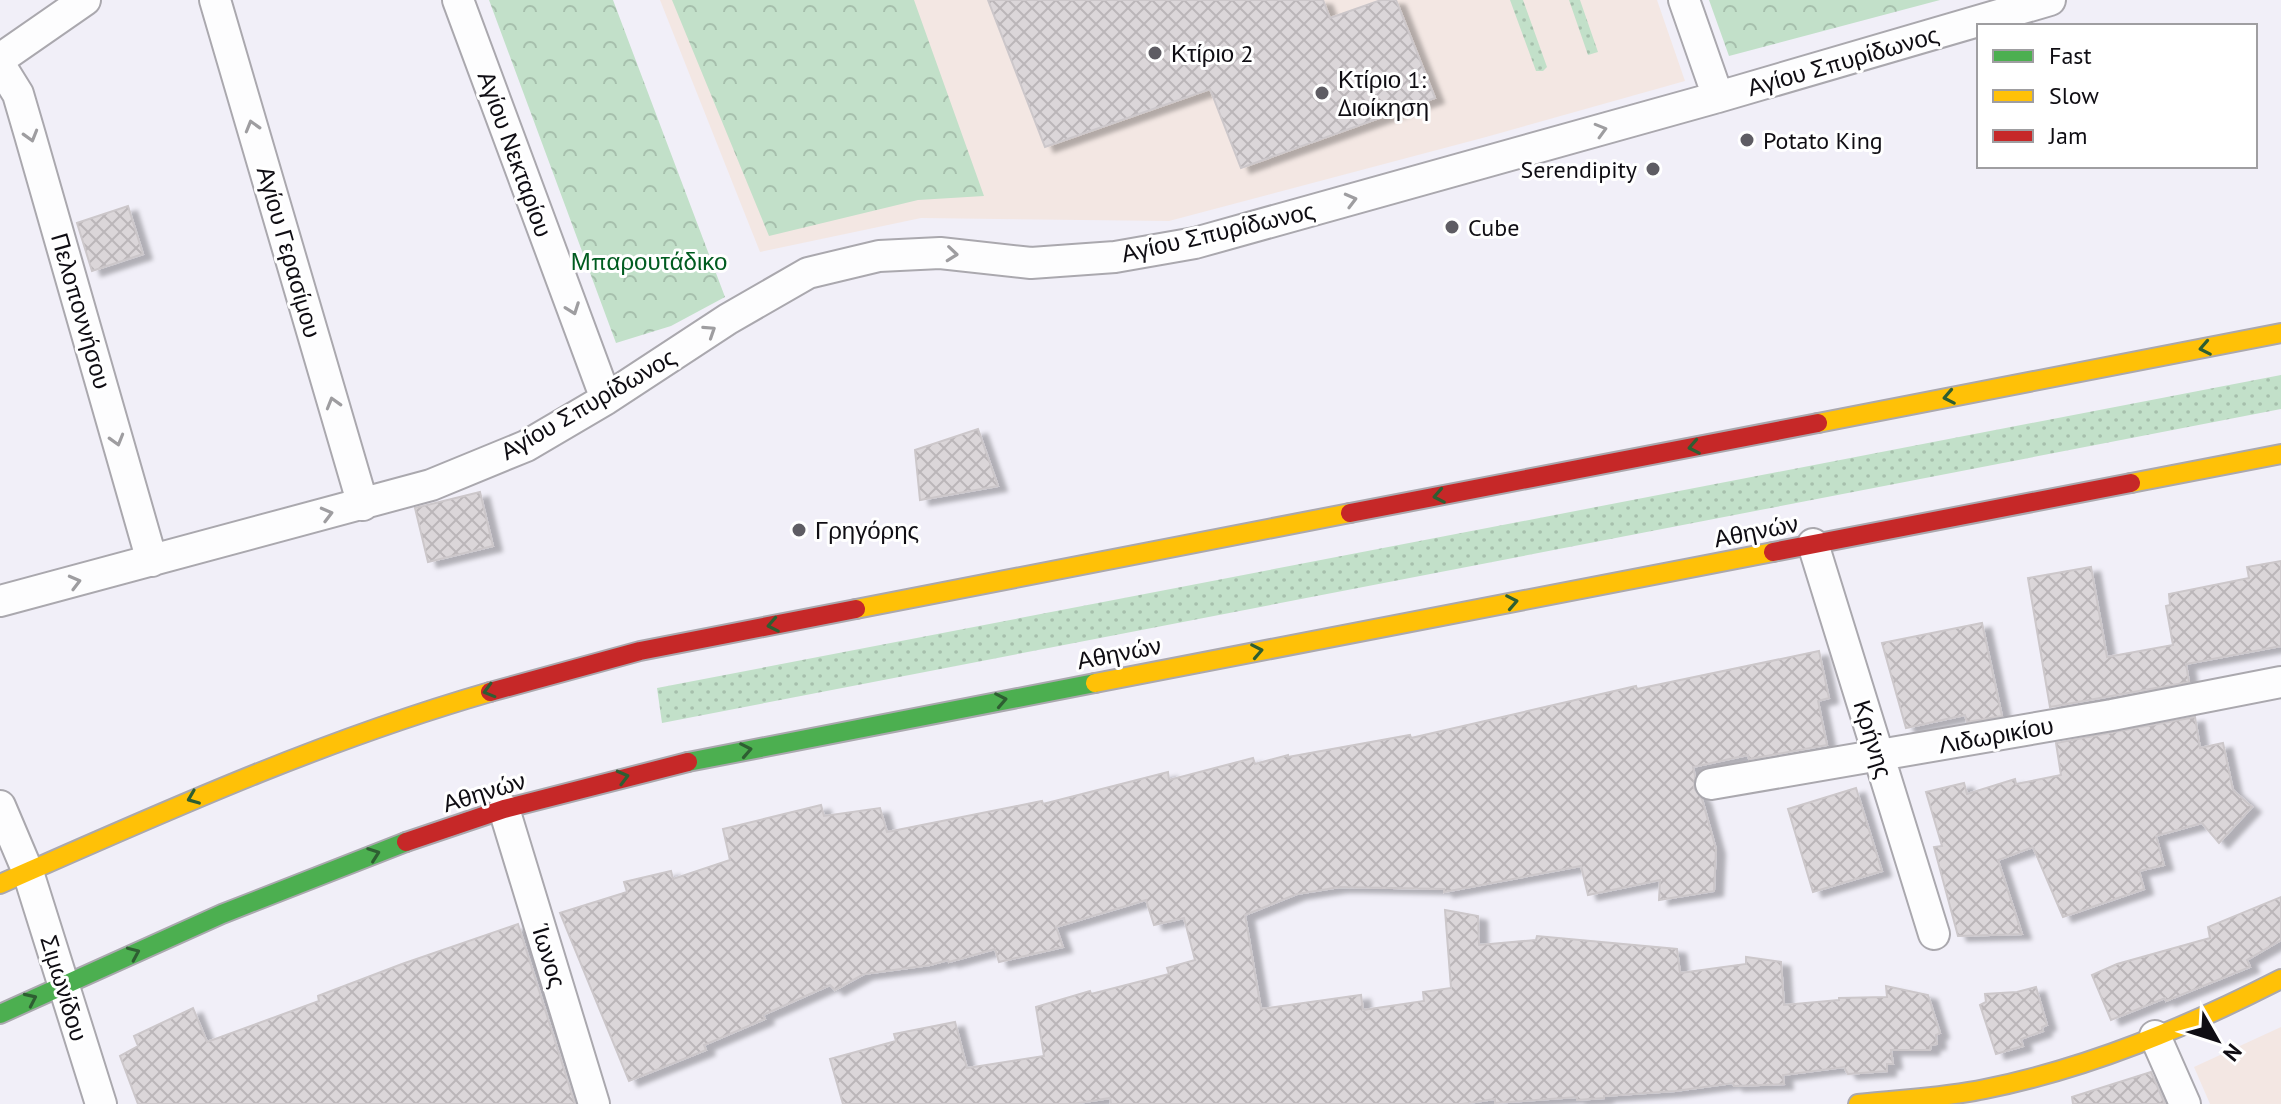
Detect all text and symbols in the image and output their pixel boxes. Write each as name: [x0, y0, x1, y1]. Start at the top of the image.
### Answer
street label: Αγίου Σπυρίδωνος: [1744, 19, 1942, 103]
legend: [1977, 24, 2257, 168]
place label: Κτίριο 2: [1171, 38, 1254, 69]
text: Fast: [2049, 40, 2092, 71]
marker: Κτίριο 2: [1146, 44, 1164, 62]
place label: Κτίριο 1: Διοίκηση: [1338, 64, 1429, 123]
street label: Αγίου Νεκταρίου: [471, 67, 559, 241]
text: Slow: [2049, 80, 2099, 111]
marker: Κτίριο 1: Διοίκηση: [1313, 84, 1331, 102]
one-way arrow: [245, 120, 261, 134]
text: Jam: [2048, 120, 2087, 151]
one-way arrow: [1594, 123, 1608, 139]
place label: Potato King: [1763, 125, 1883, 156]
one-way arrow: [22, 129, 38, 143]
marker: Potato King: [1738, 131, 1756, 149]
place label: Serendipity: [1521, 154, 1637, 185]
marker: Serendipity: [1644, 160, 1662, 178]
street label: Αγίου Γερασίμου: [250, 163, 328, 341]
one-way arrow: [1343, 193, 1357, 209]
street label: Αγίου Σπυρίδωνος: [1118, 195, 1318, 269]
place label: Cube: [1468, 212, 1519, 243]
marker: Cube: [1443, 218, 1461, 236]
street label: Πελοποννήσου: [44, 229, 118, 393]
park label: Μπαρουτάδικο: [571, 246, 727, 277]
one-way arrow: [946, 246, 959, 263]
one-way arrow: [563, 302, 580, 316]
one-way arrow: [701, 326, 716, 341]
one-way arrow: [2198, 339, 2211, 356]
street label: Αγίου Σπυρίδωνος: [495, 341, 681, 467]
one-way arrow: [1943, 388, 1956, 405]
one-way arrow: [326, 396, 342, 410]
one-way arrow: [108, 433, 125, 447]
one-way arrow: [1687, 437, 1701, 454]
one-way arrow: [1432, 487, 1446, 504]
one-way arrow: [319, 507, 333, 524]
street label: Αθηνών: [1711, 508, 1801, 554]
place label: Γρηγόρης: [815, 515, 919, 546]
marker: Γρηγόρης: [790, 521, 808, 539]
one-way arrow: [68, 574, 82, 591]
one-way arrow: [1505, 594, 1518, 611]
one-way arrow: [767, 615, 780, 632]
street label: Αθηνών: [1074, 630, 1164, 676]
one-way arrow: [1249, 643, 1263, 660]
one-way arrow: [483, 682, 497, 698]
one-way arrow: [995, 693, 1008, 710]
street label: Κρήνης: [1846, 696, 1900, 782]
street label: Λιδωρικίου: [1936, 710, 2056, 760]
one-way arrow: [739, 742, 752, 759]
street label: Αθηνών: [439, 765, 529, 819]
one-way arrow: [615, 770, 629, 787]
one-way arrow: [187, 789, 201, 805]
one-way arrow: [367, 847, 381, 863]
street label: Ίωνος: [524, 919, 573, 992]
street label: Σιμωνίδου: [33, 931, 95, 1045]
one-way arrow: [126, 946, 140, 962]
one-way arrow: [23, 993, 38, 1009]
north arrow: [2177, 1000, 2257, 1080]
text: N: [2217, 1038, 2248, 1067]

